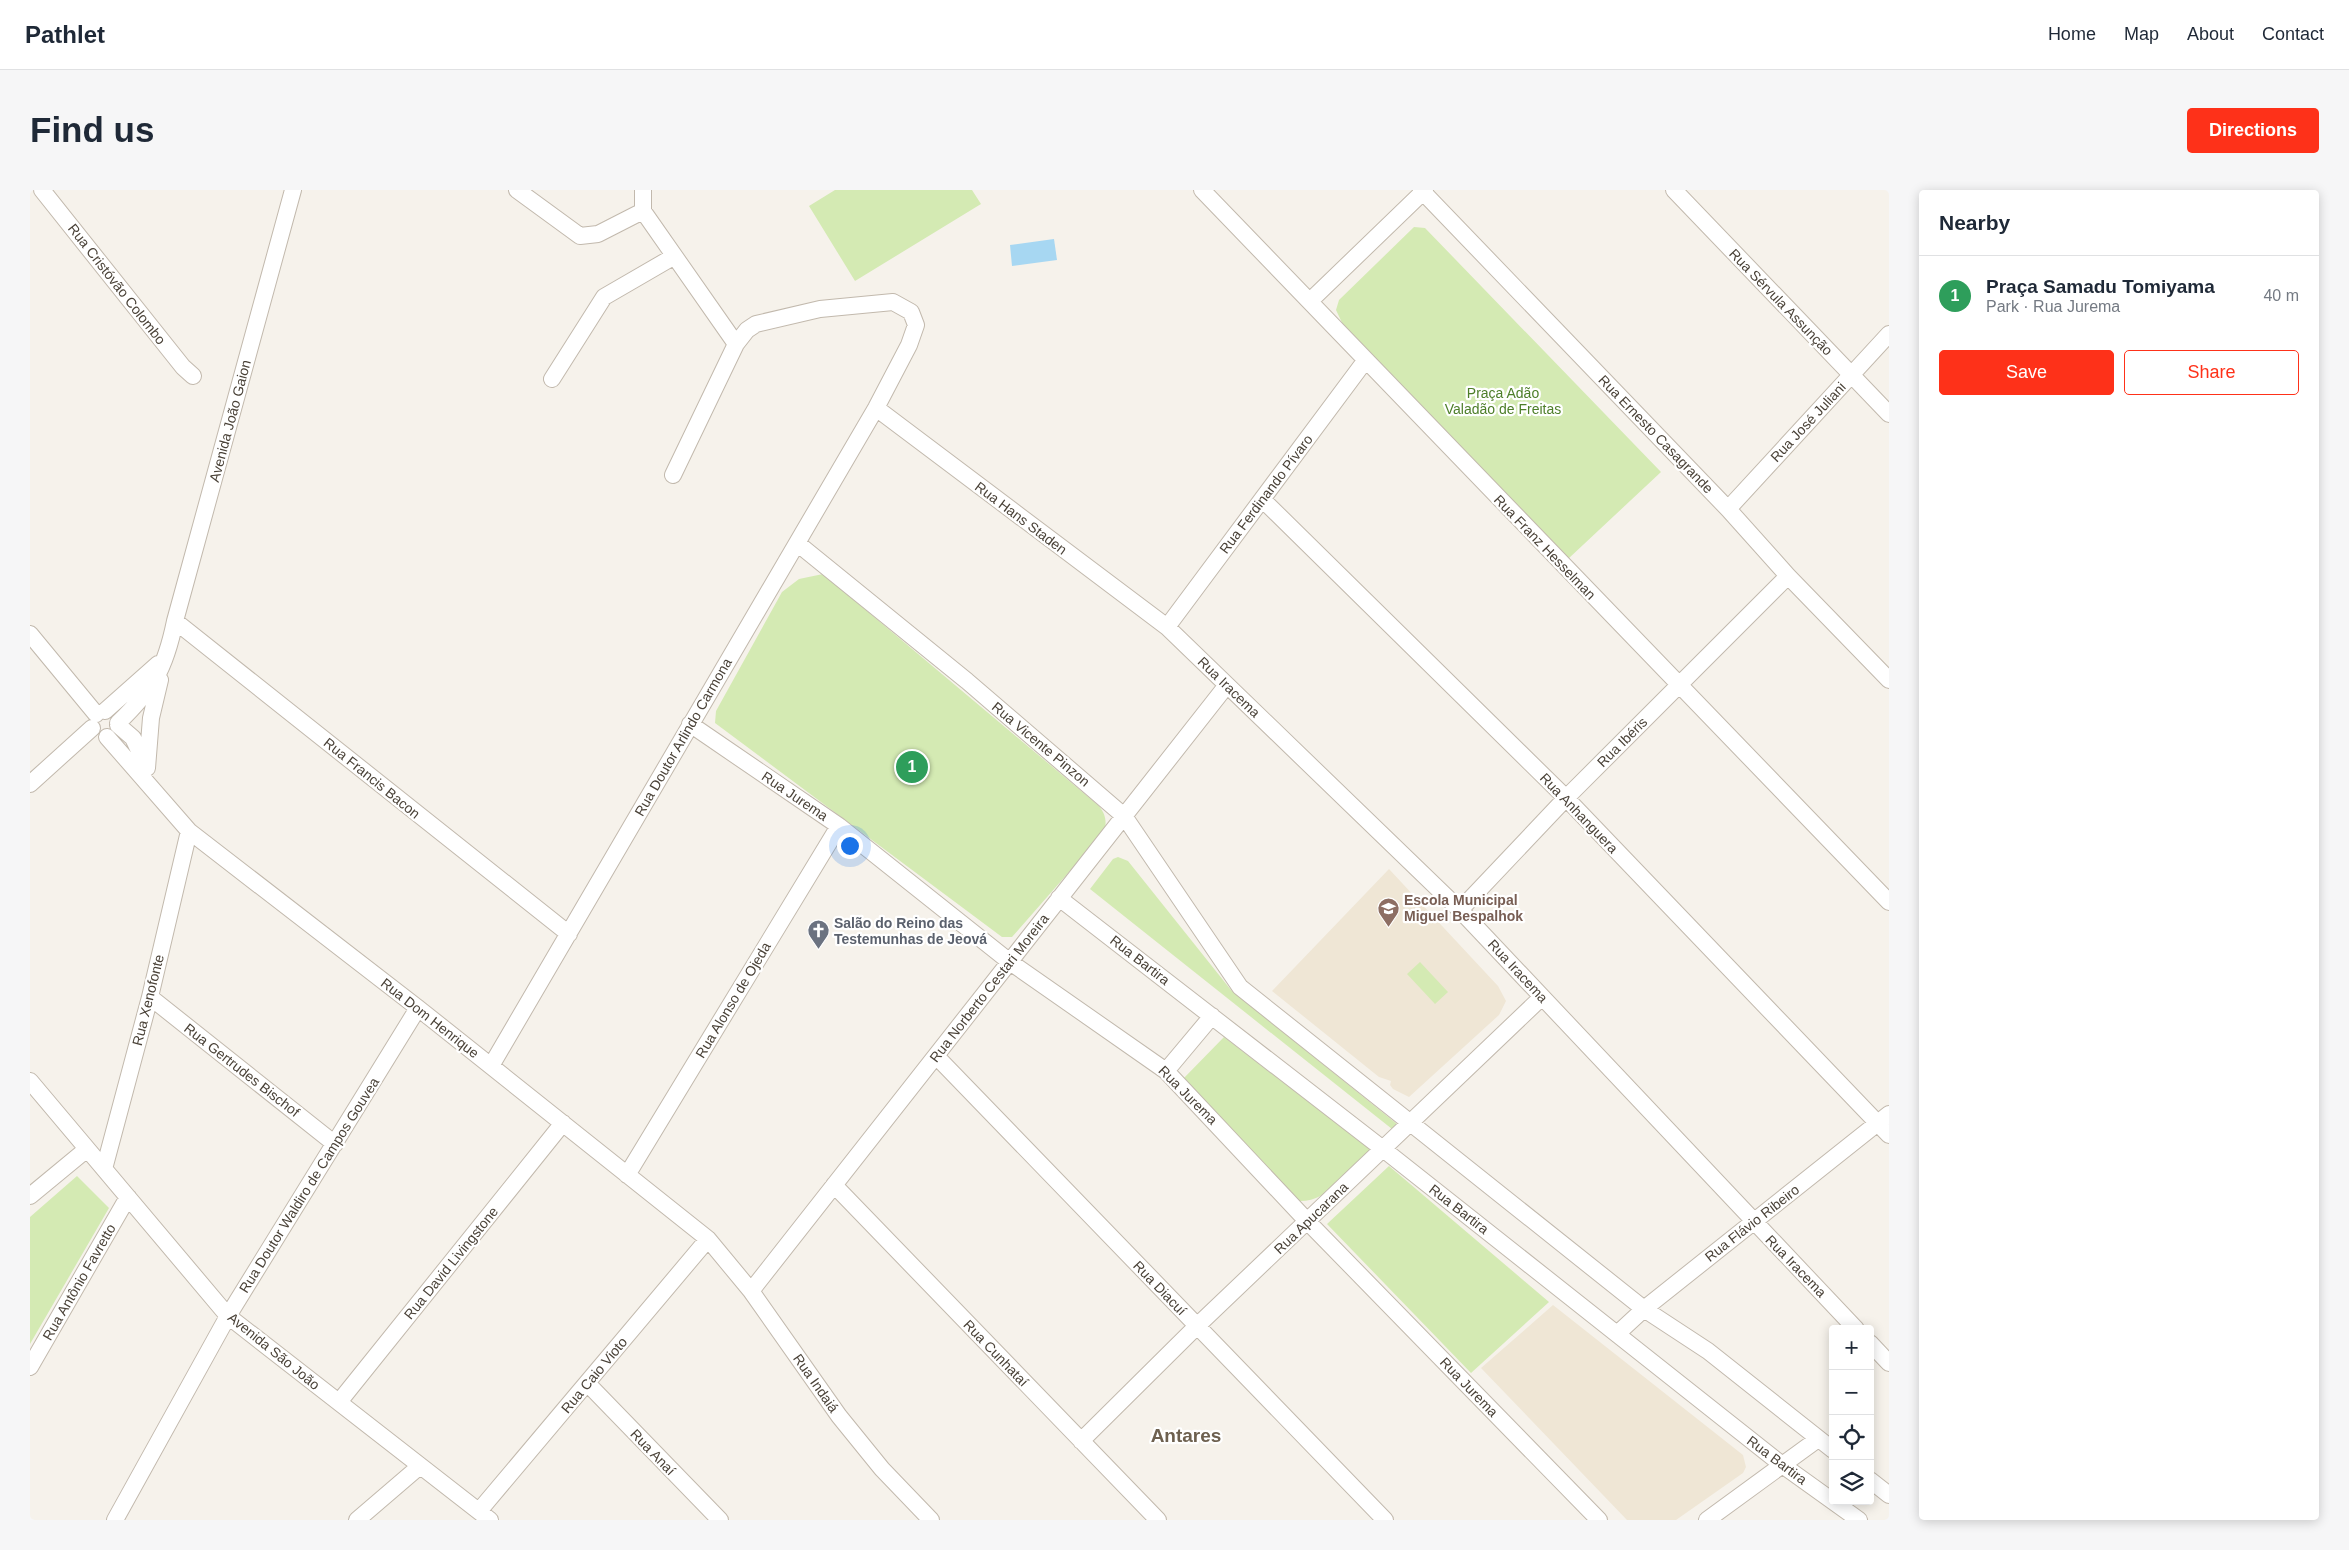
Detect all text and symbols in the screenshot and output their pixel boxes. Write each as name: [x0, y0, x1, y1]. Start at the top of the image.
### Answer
text: Pathlet: [25, 21, 105, 48]
text: Home: [2048, 24, 2096, 44]
text: Map: [2124, 24, 2159, 44]
text: About: [2187, 24, 2234, 44]
text: Contact: [2262, 24, 2324, 44]
button: Directions: [2187, 108, 2319, 153]
text: Find us: [30, 110, 154, 149]
text: Nearby: [1939, 211, 2010, 234]
street label: Rua Cristóvão Colombo: [65, 221, 169, 348]
street label: Rua Sérvula Assunção: [1726, 245, 1836, 359]
text: Praça Samadu Tomiyama: [1986, 276, 2215, 297]
text: 1: [1951, 287, 1959, 304]
text: 40 m: [2263, 287, 2299, 304]
text: Park · Rua Jurema: [1986, 298, 2120, 315]
button: Save: [1939, 350, 2114, 395]
button: Share: [2124, 350, 2299, 395]
street label: Avenida João Gaion: [206, 358, 254, 484]
street label: Rua Ernesto Casagrande: [1595, 372, 1717, 497]
street label: Rua José Juliani: [1767, 379, 1849, 465]
park label: Praça Adão Valadão de Freitas: [1445, 385, 1561, 417]
street label: Rua Ferdinando Pívaro: [1216, 431, 1316, 557]
street label: Rua Hans Staden: [972, 478, 1070, 558]
street label: Rua Franz Hesselman: [1491, 491, 1599, 603]
street label: Rua Iracema: [1195, 653, 1264, 721]
street label: Rua Doutor Arlindo Carmona: [631, 655, 735, 819]
street label: Rua Vicente Pinzon: [989, 698, 1093, 790]
street label: Rua Ibéris: [1594, 714, 1650, 770]
street label: Rua Francis Bacon: [321, 734, 423, 822]
pin: 1: [896, 748, 928, 786]
street label: Rua Jurema: [759, 768, 831, 824]
street label: Rua Anhanguera: [1537, 770, 1621, 857]
your location: [837, 833, 863, 859]
place label: Escola Municipal Miguel Bespalhok: [1404, 892, 1523, 924]
school or university icon: Escola Municipal Miguel Bespalhok: [1376, 896, 1400, 927]
street label: Rua Norberto Cestari Moreira: [926, 911, 1052, 1065]
place label: Salão do Reino das Testemunhas de Jeová: [834, 915, 987, 947]
church icon: Salão do Reino das Testemunhas de Jeová: [806, 919, 830, 950]
street label: Rua Bartira: [1107, 932, 1173, 988]
street label: Rua Iracema: [1485, 936, 1551, 1006]
street label: Rua Alonso de Ojeda: [692, 939, 774, 1061]
street label: Rua Xenofonte: [129, 953, 167, 1047]
street label: Rua Dom Henrique: [378, 975, 482, 1061]
street label: Rua Gertrudes Bischof: [181, 1020, 303, 1120]
street label: Rua Jurema: [1155, 1062, 1221, 1128]
street label: Rua Doutor Waldiro de Campos Gouvea: [236, 1074, 382, 1296]
street label: Rua Apucarana: [1271, 1179, 1351, 1257]
street label: Rua Bartira: [1426, 1181, 1492, 1237]
street label: Rua Flávio Ribeiro: [1702, 1181, 1802, 1265]
street label: Rua David Livingstone: [401, 1203, 501, 1322]
street label: Rua Antônio Favretto: [39, 1221, 119, 1343]
street label: Rua Iracema: [1762, 1232, 1830, 1301]
street label: Rua Diacuí: [1130, 1258, 1190, 1319]
street label: Avenida São João: [225, 1309, 323, 1393]
street label: Rua Cunhataí: [960, 1316, 1032, 1390]
map controls: [1829, 1325, 1874, 1505]
button: +: [1829, 1325, 1874, 1370]
street label: Rua Caio Vioto: [558, 1334, 630, 1416]
street label: Rua Indaiá: [790, 1351, 842, 1415]
street label: Rua Jurema: [1437, 1354, 1501, 1420]
button: −: [1829, 1370, 1874, 1415]
button: locate: [1829, 1415, 1874, 1460]
district label: Antares: [1151, 1425, 1221, 1446]
street label: Rua Anaí: [627, 1426, 679, 1478]
street label: Rua Bartira: [1744, 1432, 1810, 1488]
button: layers: [1829, 1460, 1874, 1505]

